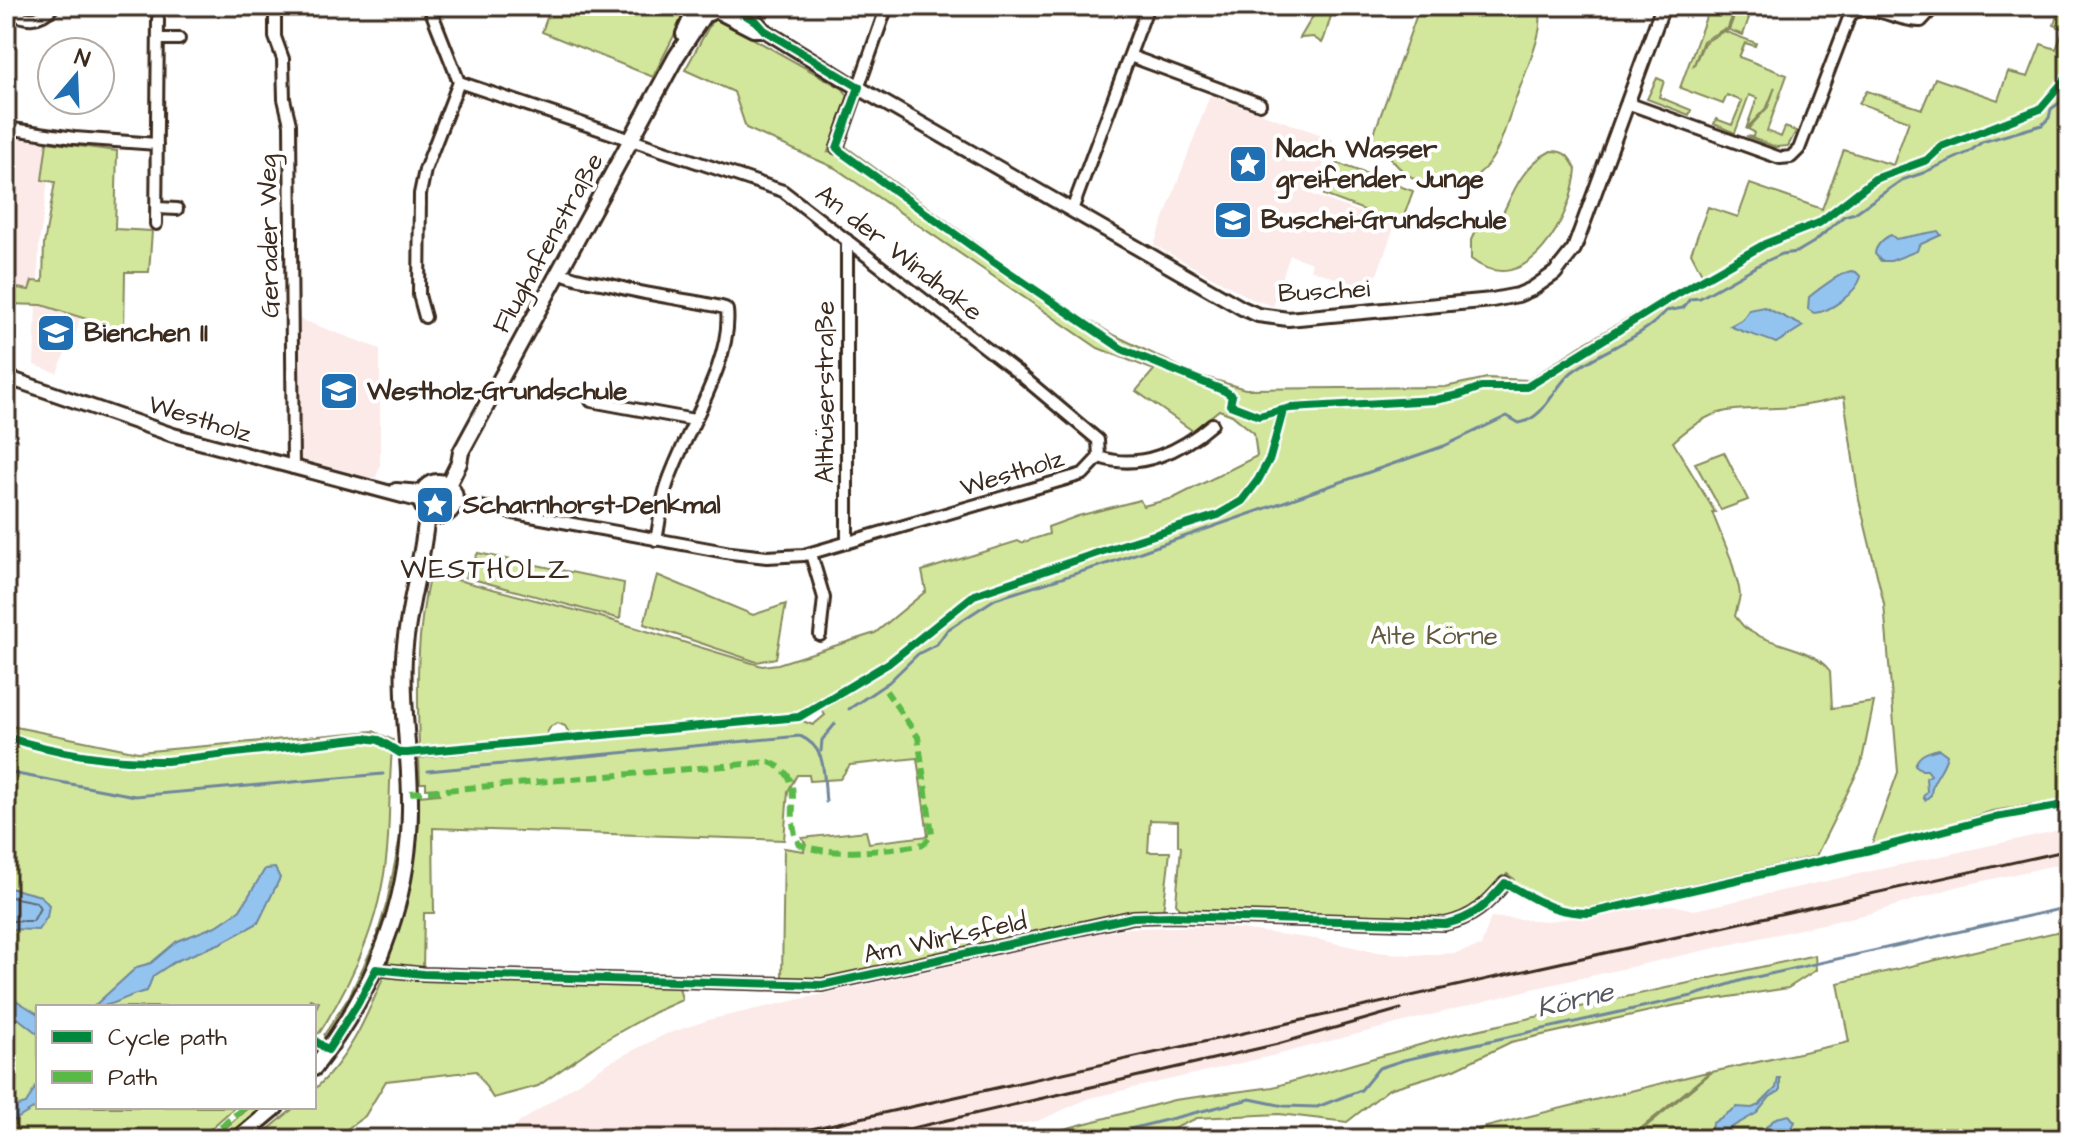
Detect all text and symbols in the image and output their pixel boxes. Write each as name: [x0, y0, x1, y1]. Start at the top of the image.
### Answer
north arrow: [36, 36, 116, 116]
text: N: [70, 42, 94, 75]
place label: Nach Wasser greifender Junge: [1276, 131, 1484, 200]
place icon: Nach Wasser greifender Junge: [1227, 143, 1269, 185]
street label: Flughafenstraße: [484, 146, 614, 341]
street label: Gerader Weg: [250, 154, 290, 318]
street label: An der Windhake: [808, 176, 990, 330]
school or university icon: Buschei-Grundschule: [1212, 199, 1254, 241]
place label: Buschei-Grundschule: [1261, 202, 1507, 238]
street label: Buschei: [1277, 271, 1371, 311]
street label: Althüserstraße: [807, 301, 843, 483]
school or university icon: Bienchen II: [35, 312, 77, 354]
place label: Bienchen II: [84, 315, 208, 351]
school or university icon: Westholz-Grundschule: [318, 370, 360, 412]
place label: Westholz-Grundschule: [366, 373, 627, 409]
street label: Westholz: [144, 386, 256, 452]
street label: Westholz: [956, 440, 1068, 506]
place icon: Scharnhorst-Denkmal: [414, 484, 456, 526]
place label: Scharnhorst-Denkmal: [462, 487, 721, 523]
district label: WESTHOLZ: [400, 550, 572, 589]
park label: Alte Körne: [1370, 618, 1498, 654]
street label: Am Wirksfeld: [860, 903, 1030, 973]
water label: Körne: [1533, 972, 1619, 1028]
legend: [36, 1005, 316, 1109]
text: Cycle path: [108, 1021, 227, 1056]
text: Path: [108, 1061, 157, 1095]

